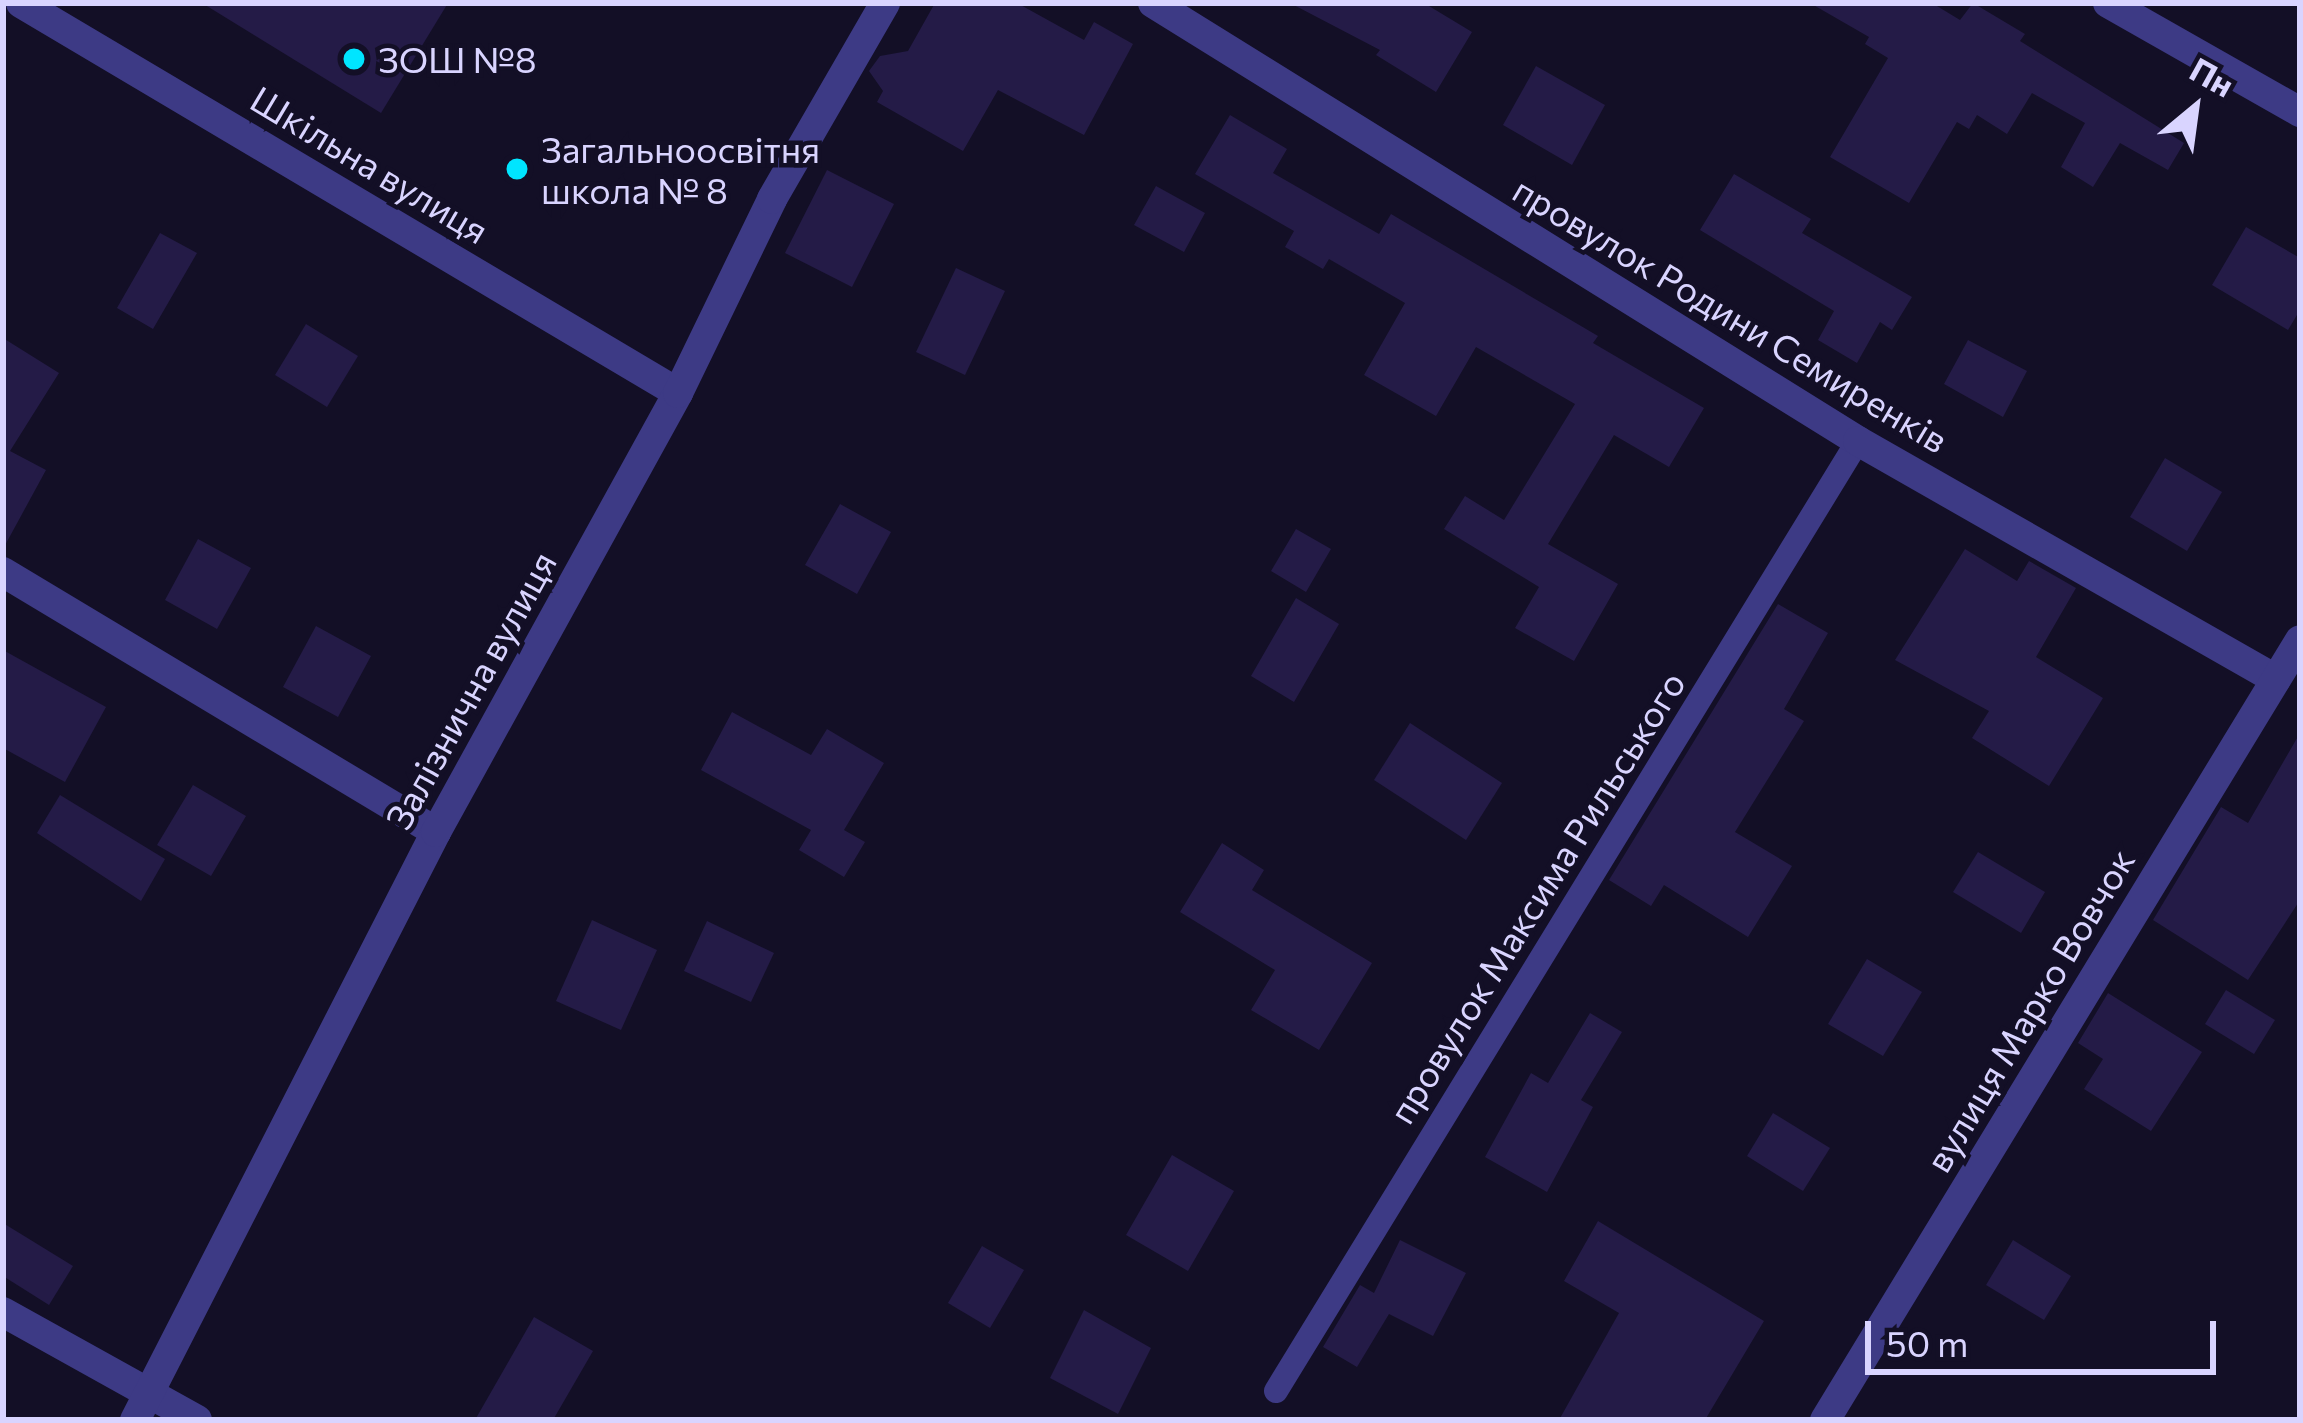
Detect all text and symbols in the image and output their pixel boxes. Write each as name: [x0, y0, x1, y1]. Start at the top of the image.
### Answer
place label: ЗОШ №8: [378, 37, 537, 81]
marker: ЗОШ №8: [341, 46, 367, 72]
north arrow: [2135, 48, 2255, 168]
text: Пн: [2184, 48, 2242, 105]
street label: Шкільна вулиця: [244, 76, 496, 252]
place label: Загальноосвітня школа № 8: [541, 126, 820, 211]
marker: Загальноосвітня школа № 8: [504, 156, 530, 182]
street label: провулок Родини Семиренків: [1506, 167, 1956, 461]
street label: Залізнична вулиця: [376, 544, 564, 836]
street label: провулок Максима Рильського: [1379, 663, 1693, 1131]
street label: вулиця Марко Вовчок: [1915, 841, 2143, 1179]
scale bar: [1871, 1297, 2222, 1371]
text: 50 m: [1886, 1320, 1968, 1364]

